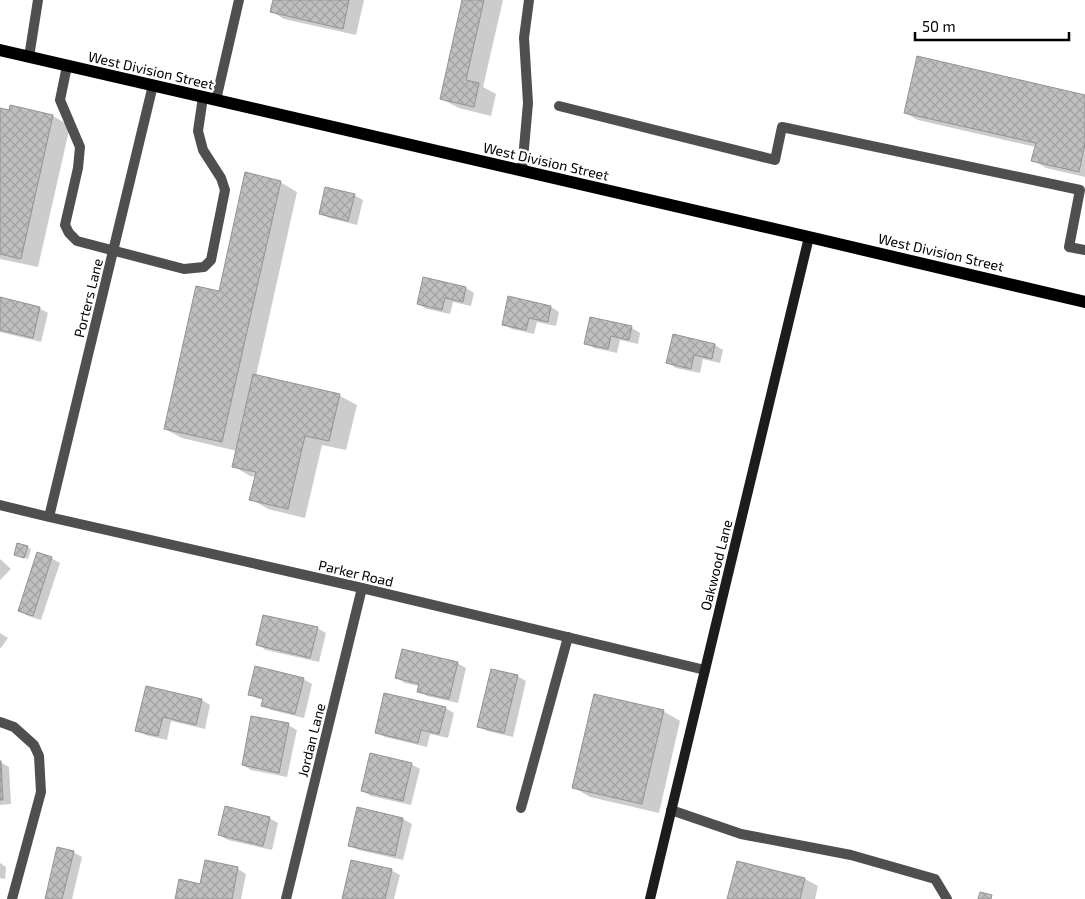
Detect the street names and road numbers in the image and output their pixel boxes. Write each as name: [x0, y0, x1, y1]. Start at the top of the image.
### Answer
street label: West Division Street: [86, 47, 216, 93]
street label: West Division Street: [481, 138, 611, 184]
street label: West Division Street: [876, 229, 1006, 275]
street label: Porters Lane: [70, 257, 106, 339]
street label: Oakwood Lane: [696, 518, 736, 612]
street label: Parker Road: [317, 556, 395, 590]
street label: Jordan Lane: [294, 701, 328, 779]

